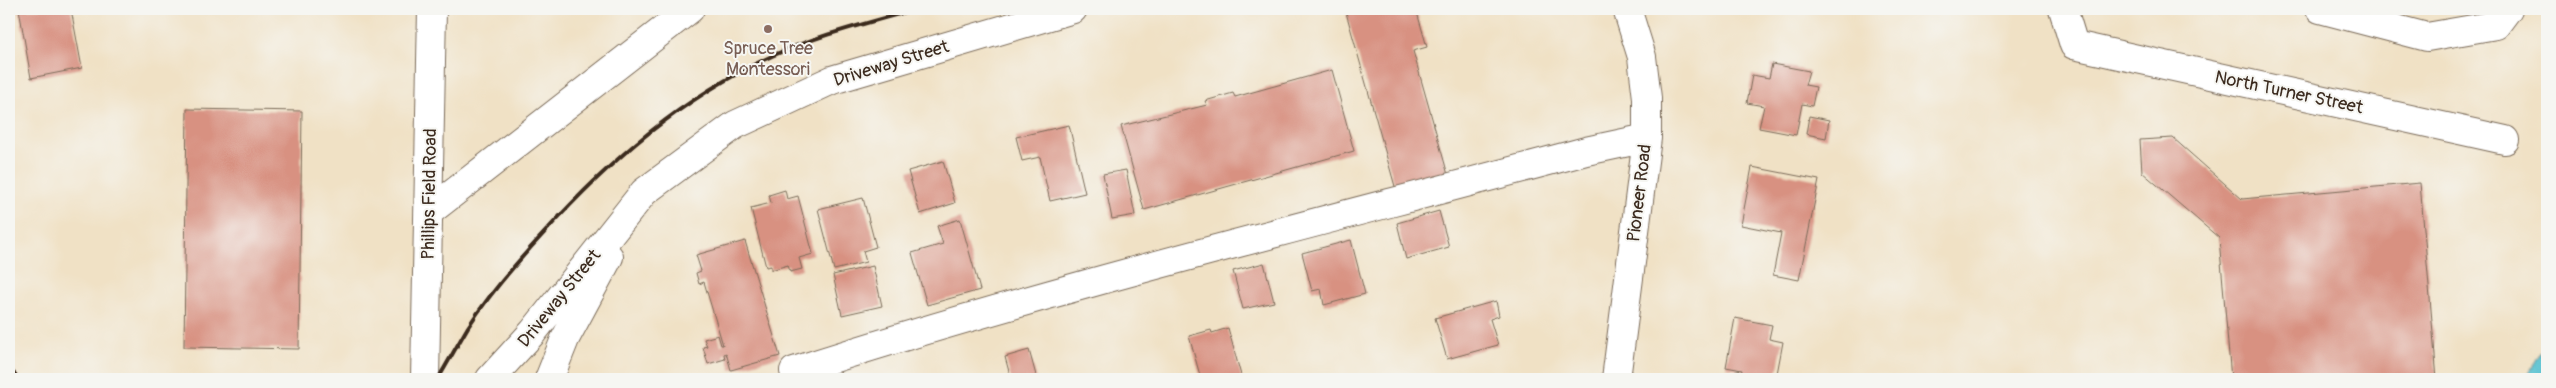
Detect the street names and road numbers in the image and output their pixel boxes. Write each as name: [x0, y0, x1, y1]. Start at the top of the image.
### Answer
street label: Driveway Street: [831, 35, 952, 92]
street label: North Turner Street: [2213, 66, 2366, 120]
street label: Phillips Field Road: [417, 128, 442, 260]
street label: Pioneer Road: [1622, 143, 1657, 243]
street label: Driveway Street: [513, 244, 606, 352]

